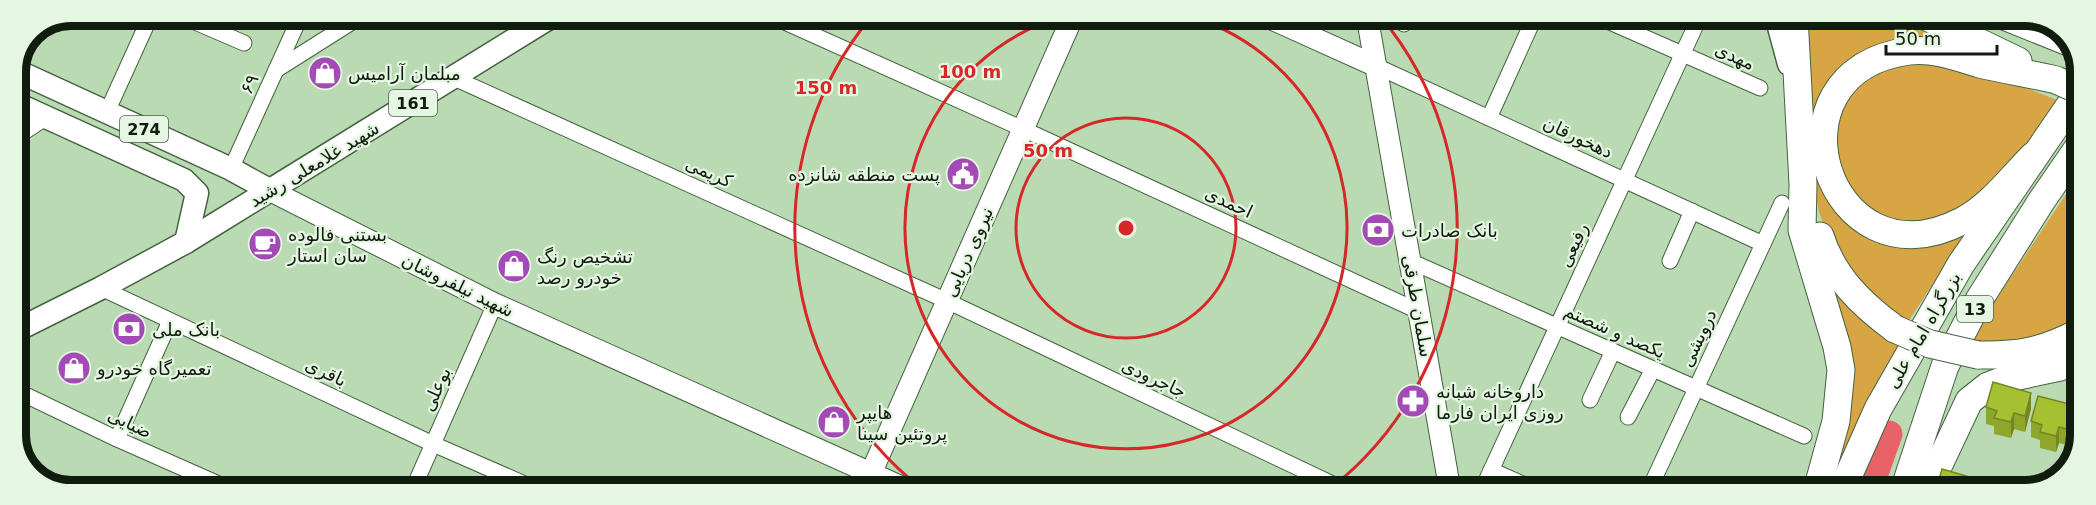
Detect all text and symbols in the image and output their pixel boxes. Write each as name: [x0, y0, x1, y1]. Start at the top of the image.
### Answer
scale bar: [1886, 18, 1997, 56]
text: 50 m: [1895, 28, 1941, 49]
street label: مهدی: [1711, 38, 1758, 75]
shop icon: مبلمان آرامیس: [307, 55, 343, 91]
text: 100 m: [939, 61, 1001, 82]
place label: مبلمان آرامیس: [348, 62, 461, 84]
street label: ۶۹: [235, 71, 263, 97]
text: 150 m: [795, 77, 857, 98]
road number: 161: [389, 90, 437, 116]
street label: دهخورقان: [1539, 112, 1616, 163]
road number: 274: [120, 116, 168, 142]
street label: شهید غلامعلی رشید: [245, 117, 383, 212]
text: 50 m: [1023, 140, 1073, 161]
street label: کریمی: [682, 152, 736, 193]
public building icon: پست منطقه شانزده: [945, 156, 981, 192]
place label: پست منطقه شانزده: [788, 164, 940, 186]
street label: احمدی: [1202, 182, 1256, 222]
street label: نیروی دریایی: [939, 204, 998, 301]
bank icon: بانک صادرات: [1360, 212, 1396, 248]
centre of rings: [1116, 218, 1136, 238]
place label: بانک صادرات: [1401, 220, 1498, 241]
street label: رفیعی: [1554, 220, 1592, 270]
place label: بستنی فالوده سان استار: [287, 224, 387, 266]
cafe icon: بستنی فالوده سان استار: [247, 226, 283, 262]
place label: تشخیص رنگ خودرو رصد: [537, 246, 633, 289]
shop icon: تشخیص رنگ خودرو رصد: [496, 248, 532, 284]
street label: شهید نیلفروشان: [398, 249, 517, 322]
street label: سلمان طرقی: [1398, 253, 1437, 359]
street label: بزرگراه امام علی: [1881, 268, 1966, 392]
road number: 13: [1957, 296, 1993, 322]
street label: یکصد و شصتم: [1561, 299, 1669, 364]
street label: درویشی: [1675, 306, 1721, 371]
bank icon: بانک ملی: [111, 311, 147, 347]
place label: بانک ملی: [152, 319, 220, 340]
shop icon: تعمیرگاه خودرو: [56, 350, 92, 386]
street label: باقری: [302, 353, 350, 392]
street label: جاجرودی: [1118, 354, 1189, 403]
place label: تعمیرگاه خودرو: [96, 358, 212, 380]
street label: بوعلی: [417, 364, 456, 415]
place label: داروخانه شبانه روزی ایران فارما: [1436, 381, 1564, 424]
pharmacy icon: داروخانه شبانه روزی ایران فارما: [1395, 383, 1431, 419]
place label: هایپر پروتئین سینا: [856, 402, 947, 445]
street label: ضیایی: [105, 404, 155, 442]
shop icon: هایپر پروتئین سینا: [816, 404, 852, 440]

